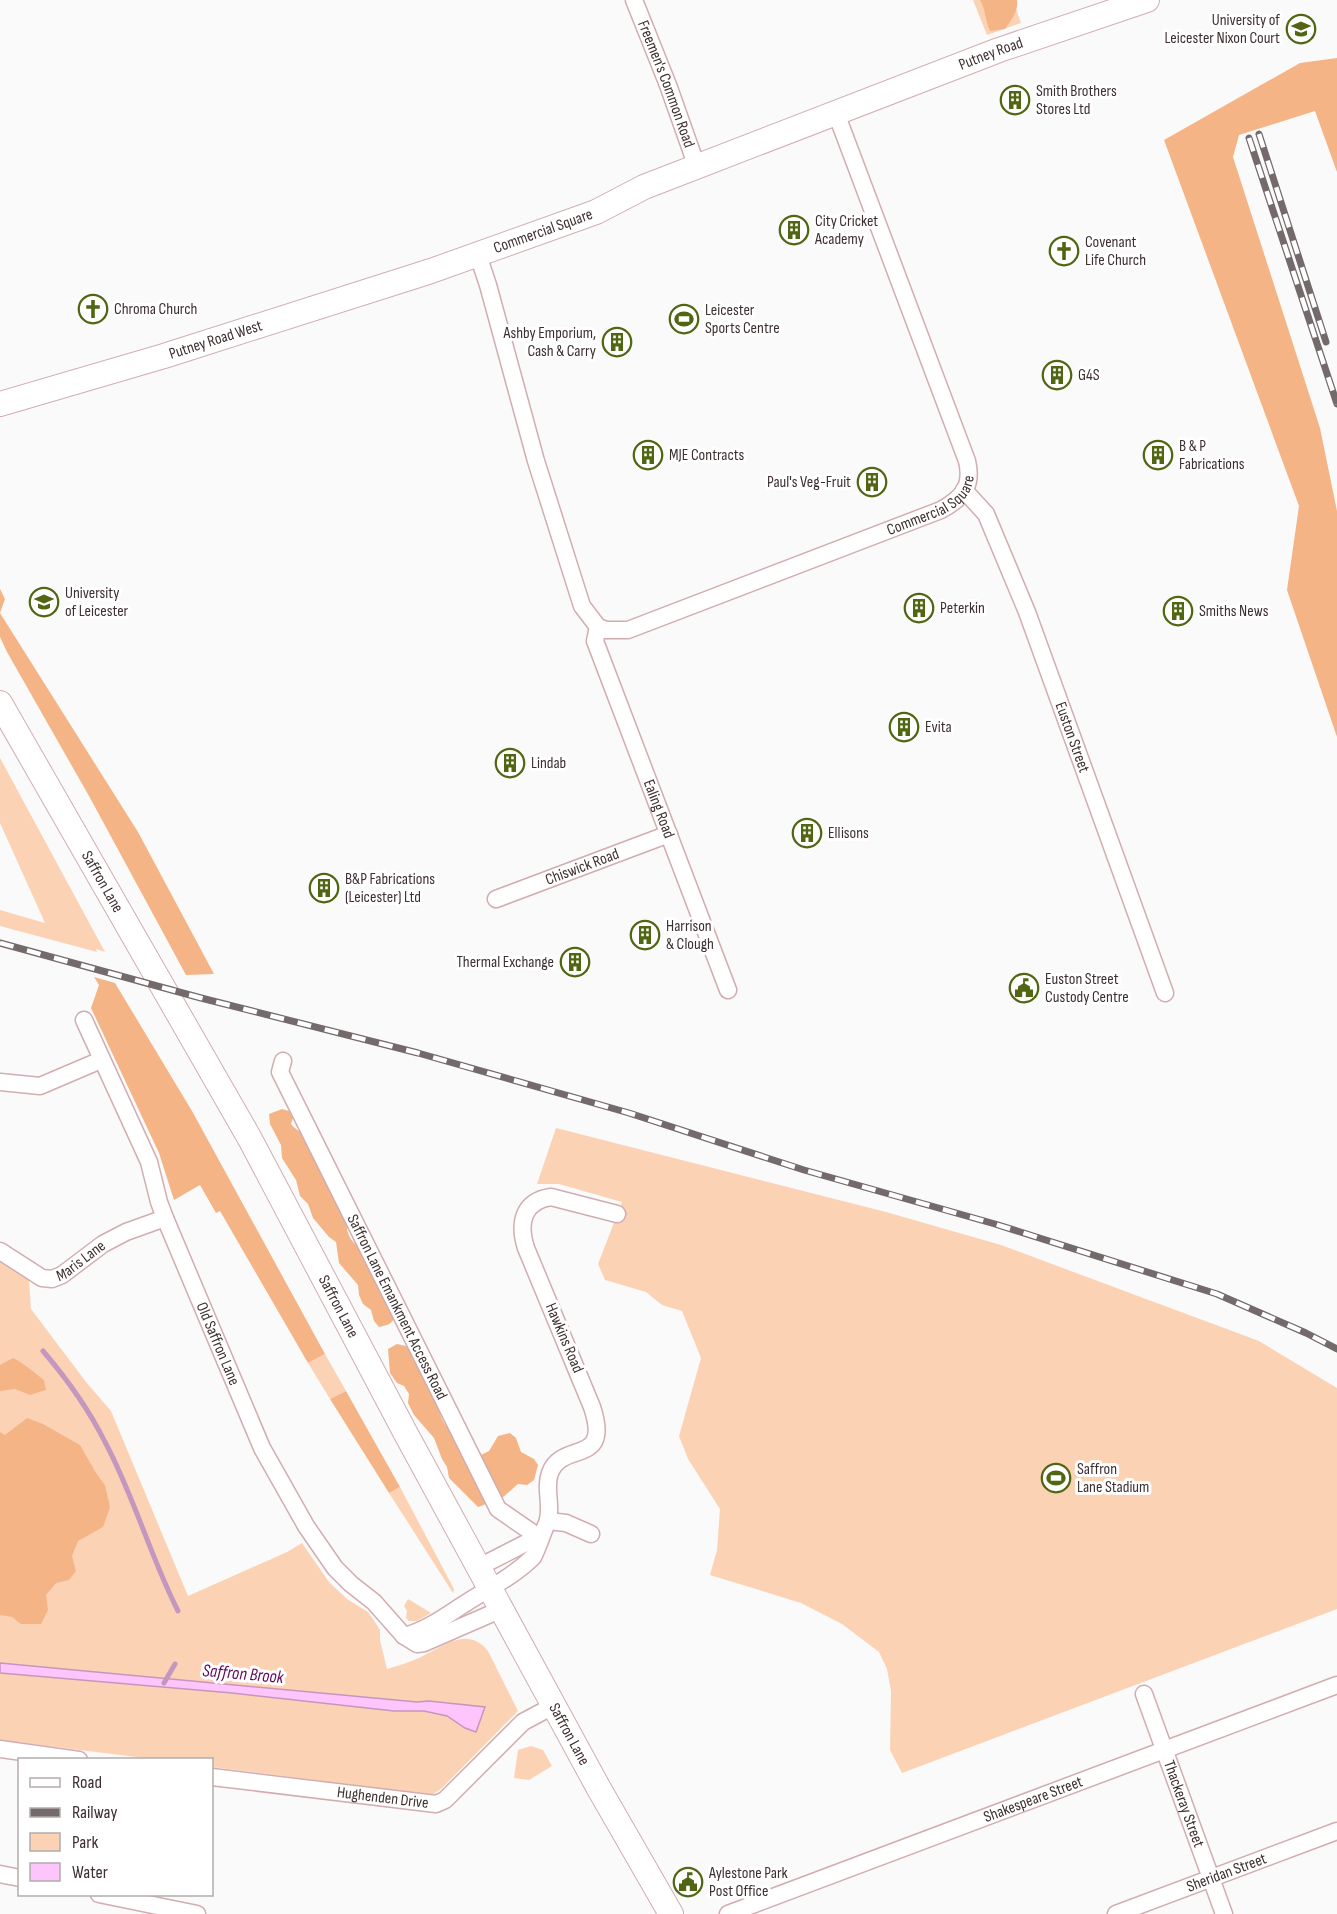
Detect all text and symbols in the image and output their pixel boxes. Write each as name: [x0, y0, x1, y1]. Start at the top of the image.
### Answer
place label: University of Leicester Nixon Court: [1165, 11, 1280, 48]
school or university icon: University of Leicester Nixon Court: [1285, 13, 1317, 45]
street label: Freemen's Common Road: [634, 18, 699, 150]
street label: Putney Road: [956, 33, 1025, 74]
place label: Smith Brothers Stores Ltd: [1036, 82, 1117, 119]
building icon: Smith Brothers Stores Ltd: [999, 84, 1031, 116]
street label: Commercial Square: [491, 205, 595, 257]
place label: City Cricket Academy: [814, 212, 878, 249]
building icon: City Cricket Academy: [778, 214, 810, 246]
place label: Covenant Life Church: [1085, 233, 1146, 270]
church icon: Covenant Life Church: [1048, 235, 1080, 267]
church icon: Chroma Church: [77, 293, 109, 325]
place label: Chroma Church: [114, 300, 197, 319]
place label: Leicester Sports Centre: [705, 301, 780, 338]
sports icon: Leicester Sports Centre: [668, 303, 700, 335]
street label: Putney Road West: [167, 316, 265, 363]
place label: Ashby Emporium, Cash & Carry: [503, 324, 596, 361]
building icon: Ashby Emporium, Cash & Carry: [601, 326, 633, 358]
building icon: G4S: [1041, 359, 1073, 391]
place label: G4S: [1078, 366, 1100, 385]
place label: B & P Fabrications: [1179, 437, 1245, 474]
building icon: MJE Contracts: [632, 439, 664, 471]
building icon: B & P Fabrications: [1142, 439, 1174, 471]
place label: MJE Contracts: [669, 446, 745, 465]
building icon: Paul's Veg-Fruit: [856, 466, 888, 498]
place label: Paul's Veg-Fruit: [767, 473, 851, 492]
street label: Commercial Square: [884, 474, 978, 539]
place label: University of Leicester: [65, 584, 129, 621]
school or university icon: University of Leicester: [28, 586, 60, 618]
building icon: Peterkin: [903, 592, 935, 624]
building icon: Smiths News: [1162, 595, 1194, 627]
place label: Peterkin: [940, 599, 985, 618]
place label: Smiths News: [1199, 602, 1269, 621]
street label: Euston Street: [1051, 699, 1094, 775]
building icon: Evita: [888, 711, 920, 743]
place label: Evita: [925, 718, 952, 737]
building icon: Lindab: [494, 747, 526, 779]
place label: Lindab: [531, 754, 566, 773]
street label: Ealing Road: [639, 777, 679, 841]
building icon: Ellisons: [791, 817, 823, 849]
place label: Ellisons: [828, 824, 869, 843]
street label: Chiswick Road: [543, 844, 622, 889]
street label: Saffron Lane: [77, 847, 128, 916]
place label: B&P Fabrications (Leicester) Ltd: [345, 870, 435, 907]
building icon: B&P Fabrications (Leicester) Ltd: [308, 872, 340, 904]
place label: Harrison & Clough: [666, 917, 714, 954]
building icon: Harrison & Clough: [629, 919, 661, 951]
building icon: Thermal Exchange: [559, 946, 591, 978]
place label: Thermal Exchange: [456, 953, 554, 972]
place label: Euston Street Custody Centre: [1045, 970, 1129, 1007]
public building icon: Euston Street Custody Centre: [1008, 972, 1040, 1004]
street label: Saffron Lane Emankment Access Road: [343, 1211, 451, 1403]
street label: Maris Lane: [54, 1236, 109, 1286]
street label: Saffron Lane: [314, 1272, 363, 1341]
street label: Old Saffron Lane: [192, 1299, 244, 1388]
street label: Hawkins Road: [541, 1300, 587, 1376]
place label: Saffron Lane Stadium: [1077, 1460, 1149, 1497]
sports icon: Saffron Lane Stadium: [1040, 1462, 1072, 1494]
water label: Saffron Brook: [202, 1660, 286, 1688]
street label: Saffron Lane: [545, 1700, 594, 1769]
legend: [18, 1758, 213, 1896]
street label: Thackeray Street: [1159, 1758, 1209, 1850]
text: Road: [72, 1772, 102, 1793]
street label: Shakespeare Street: [981, 1772, 1085, 1827]
street label: Hughenden Drive: [336, 1783, 430, 1813]
text: Railway: [72, 1802, 117, 1823]
text: Park: [72, 1832, 98, 1853]
street label: Sheridan Street: [1184, 1849, 1269, 1896]
text: Water: [72, 1862, 108, 1883]
place label: Aylestone Park Post Office: [708, 1864, 788, 1901]
public building icon: Aylestone Park Post Office: [672, 1866, 704, 1898]

